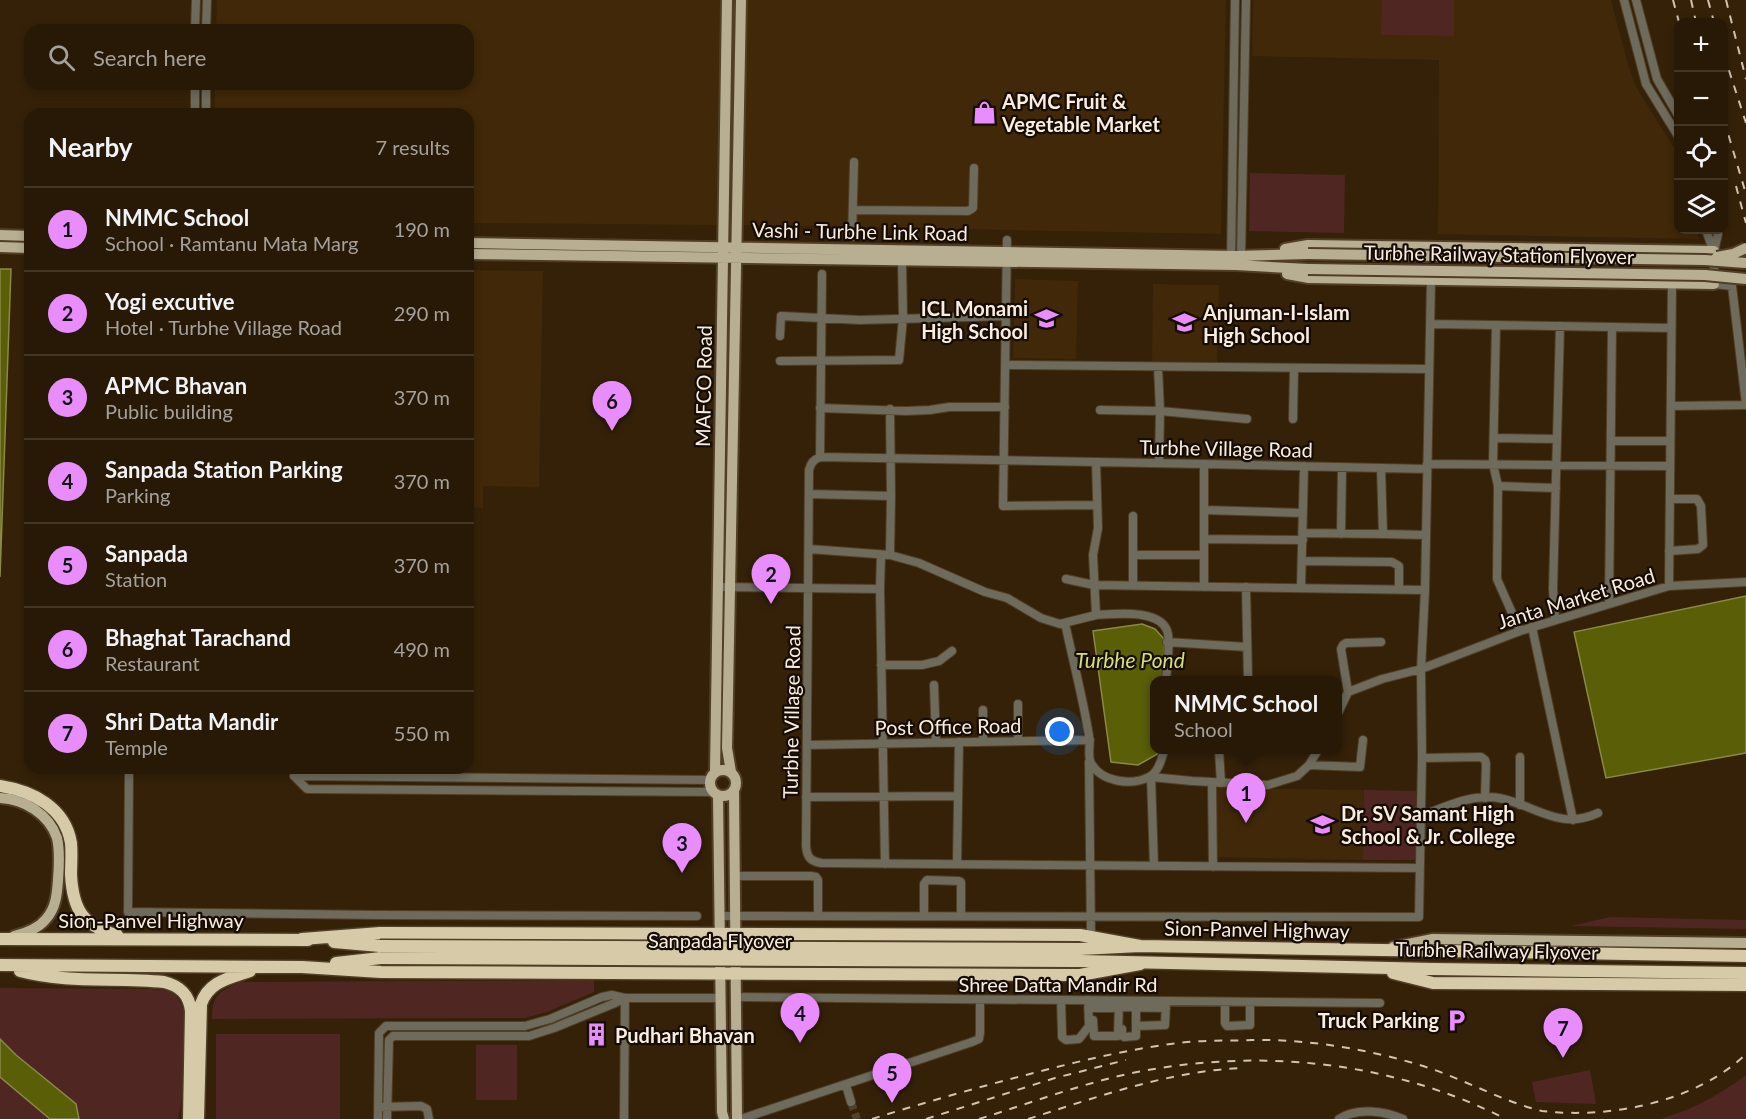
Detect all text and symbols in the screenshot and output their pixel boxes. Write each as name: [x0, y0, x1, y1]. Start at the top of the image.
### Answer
map controls: [1674, 18, 1728, 234]
button: +: [1674, 18, 1728, 72]
search box: [24, 24, 474, 90]
icon: search: [45, 41, 78, 74]
text: Search here: [93, 44, 206, 71]
button: −: [1674, 72, 1728, 126]
place label: APMC Fruit & Vegetable Market: [1001, 89, 1160, 136]
shop icon: APMC Fruit & Vegetable Market: [971, 100, 997, 126]
button: locate: [1674, 126, 1728, 180]
text: Nearby: [48, 131, 133, 163]
text: 7 results: [375, 135, 450, 159]
button: layers: [1674, 180, 1728, 234]
text: NMMC School: [105, 204, 249, 231]
text: 1: [62, 217, 73, 241]
text: 190 m: [394, 217, 450, 241]
street label: Vashi - Turbhe Link Road: [752, 217, 968, 245]
text: School · Ramtanu Mata Marg: [105, 231, 358, 255]
street label: Turbhe Railway Station Flyover: [1364, 240, 1635, 268]
text: Yogi excutive: [105, 288, 235, 315]
place label: ICL Monami High School: [921, 296, 1028, 343]
place label: Anjuman-I-Islam High School: [1202, 300, 1350, 347]
text: 2: [62, 301, 73, 325]
text: 290 m: [394, 301, 450, 325]
school or university icon: ICL Monami High School: [1033, 306, 1059, 332]
school or university icon: Anjuman-I-Islam High School: [1172, 310, 1198, 336]
text: Hotel · Turbhe Village Road: [105, 315, 342, 339]
street label: MAFCO Road: [690, 325, 716, 447]
text: APMC Bhavan: [105, 372, 247, 399]
pin: 6: [592, 382, 632, 431]
text: 3: [62, 385, 73, 409]
text: 370 m: [394, 385, 450, 409]
text: Public building: [105, 399, 233, 423]
street label: Turbhe Village Road: [1139, 434, 1313, 462]
text: Sanpada Station Parking: [105, 456, 343, 483]
text: 4: [62, 469, 73, 493]
text: 370 m: [394, 469, 450, 493]
text: Parking: [105, 483, 170, 507]
text: Sanpada: [105, 540, 188, 567]
text: 5: [62, 553, 73, 577]
text: 370 m: [394, 553, 450, 577]
pin: 2: [752, 554, 790, 604]
street label: Janta Market Road: [1494, 563, 1658, 633]
text: Station: [105, 567, 167, 591]
text: Bhaghat Tarachand: [105, 624, 291, 651]
street label: Turbhe Village Road: [777, 625, 805, 799]
text: 6: [62, 637, 73, 661]
text: 490 m: [394, 637, 450, 661]
water label: Turbhe Pond: [1075, 647, 1185, 672]
text: Restaurant: [105, 651, 200, 675]
popup: [1150, 676, 1342, 754]
text: NMMC School: [1174, 690, 1318, 717]
text: Shri Datta Mandir: [105, 708, 278, 735]
street label: Post Office Road: [874, 713, 1022, 739]
your location: [1045, 717, 1074, 746]
text: School: [1174, 717, 1233, 741]
text: 7: [62, 721, 73, 745]
text: 550 m: [394, 721, 450, 745]
text: Temple: [105, 735, 168, 759]
pin: 1: [1226, 774, 1266, 823]
place label: Dr. SV Samant High School & Jr. College: [1341, 801, 1516, 848]
school or university icon: Dr. SV Samant High School & Jr. College: [1310, 811, 1336, 837]
pin: 3: [662, 824, 702, 873]
street label: Sion-Panvel Highway: [58, 908, 244, 932]
street label: Sion-Panvel Highway: [1164, 915, 1351, 943]
street label: Sanpada Flyover: [648, 928, 793, 952]
street label: Turbhe Railway Flyover: [1395, 936, 1599, 964]
street label: Shree Datta Mandir Rd: [959, 972, 1158, 996]
pin: 4: [780, 994, 820, 1043]
parking icon: Truck Parking: [1444, 1007, 1470, 1033]
place label: Truck Parking: [1318, 1008, 1439, 1032]
pin: 7: [1544, 1008, 1582, 1058]
building icon: Pudhari Bhavan: [584, 1022, 610, 1048]
place label: Pudhari Bhavan: [615, 1023, 755, 1047]
pin: 5: [872, 1054, 912, 1103]

